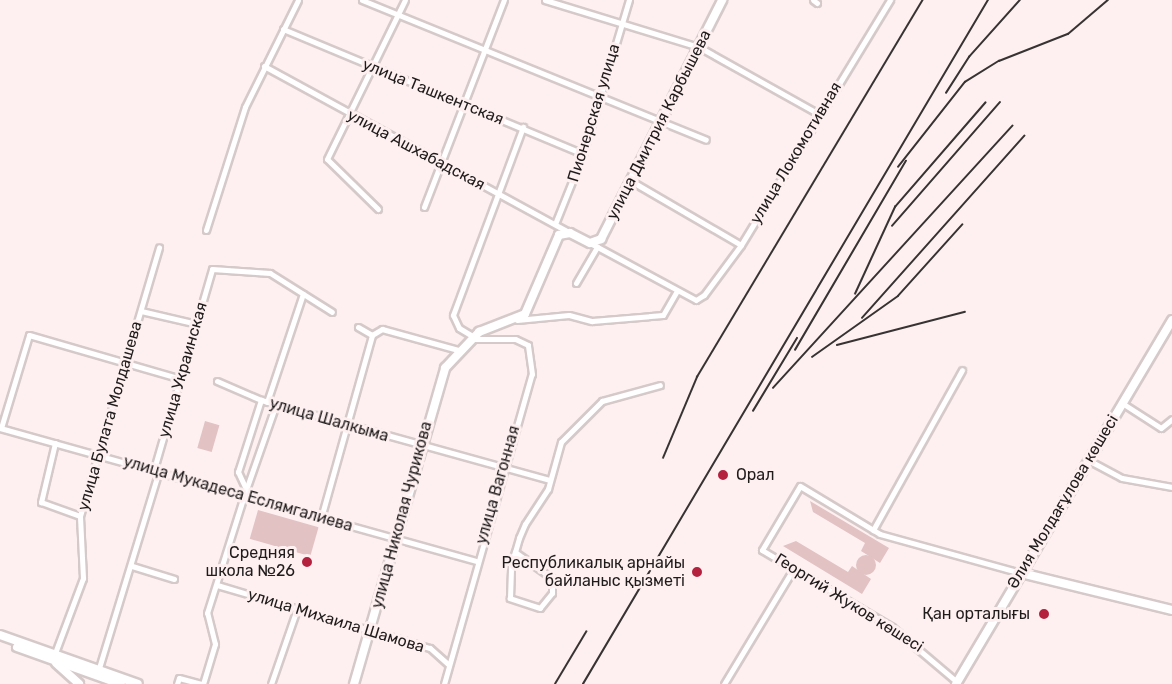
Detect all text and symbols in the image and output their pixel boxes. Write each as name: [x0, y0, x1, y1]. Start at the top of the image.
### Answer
street label: улица Дмитрия Карбышева: [603, 27, 715, 223]
street label: Пионерская улица: [564, 42, 624, 184]
street label: улица Ташкентская: [360, 55, 506, 129]
street label: улица Локомотивная: [746, 79, 846, 227]
street label: улица Ашхабадская: [344, 106, 488, 194]
street label: улица Украинская: [154, 300, 212, 440]
street label: улица Булата Молдашева: [74, 319, 146, 513]
street label: улица Шалкыма: [267, 394, 391, 446]
street label: Әлия Молдағұлова көшесі: [1003, 412, 1123, 592]
street label: улица Николая Чурикова: [368, 419, 436, 611]
street label: улица Вагонная: [472, 424, 524, 546]
street label: улица Мукадеса Еслямгалиева: [121, 452, 355, 536]
place label: Орал: [736, 465, 774, 485]
marker: Орал: [714, 466, 732, 484]
place label: Средняя школа №26: [206, 543, 295, 581]
street label: Георгий Жуков көшесі: [771, 549, 927, 657]
place label: Республикалық арнайы байланыс қызметі: [501, 553, 685, 591]
marker: Средняя школа №26: [300, 555, 314, 569]
marker: Республикалық арнайы байланыс қызметі: [690, 565, 704, 579]
street label: улица Михаила Шамова: [245, 585, 427, 657]
place label: Қан орталығы: [922, 604, 1030, 624]
marker: Қан орталығы: [1035, 605, 1053, 623]

